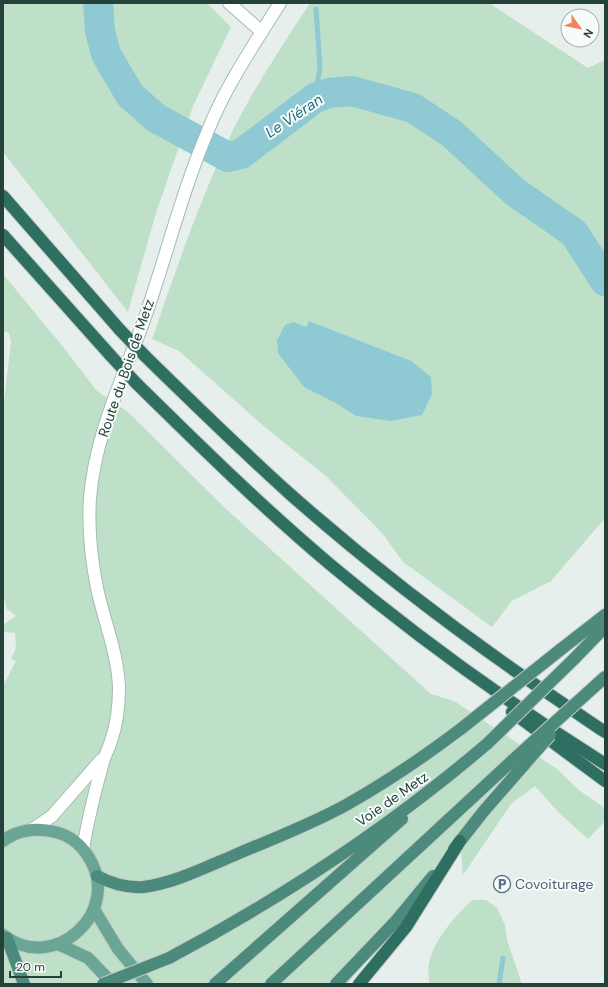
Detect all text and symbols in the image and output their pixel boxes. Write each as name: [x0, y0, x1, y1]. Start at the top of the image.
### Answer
north arrow: [560, 8, 600, 48]
text: N: [580, 26, 596, 41]
water label: Le Viéran: [261, 89, 327, 142]
street label: Route du Bois de Metz: [94, 297, 158, 439]
street label: Voie de Metz: [353, 768, 431, 830]
parking icon: Covoiturage: [492, 874, 512, 894]
place label: Covoiturage: [515, 875, 594, 893]
scale bar: [10, 953, 61, 979]
text: 20 m: [16, 959, 45, 975]

